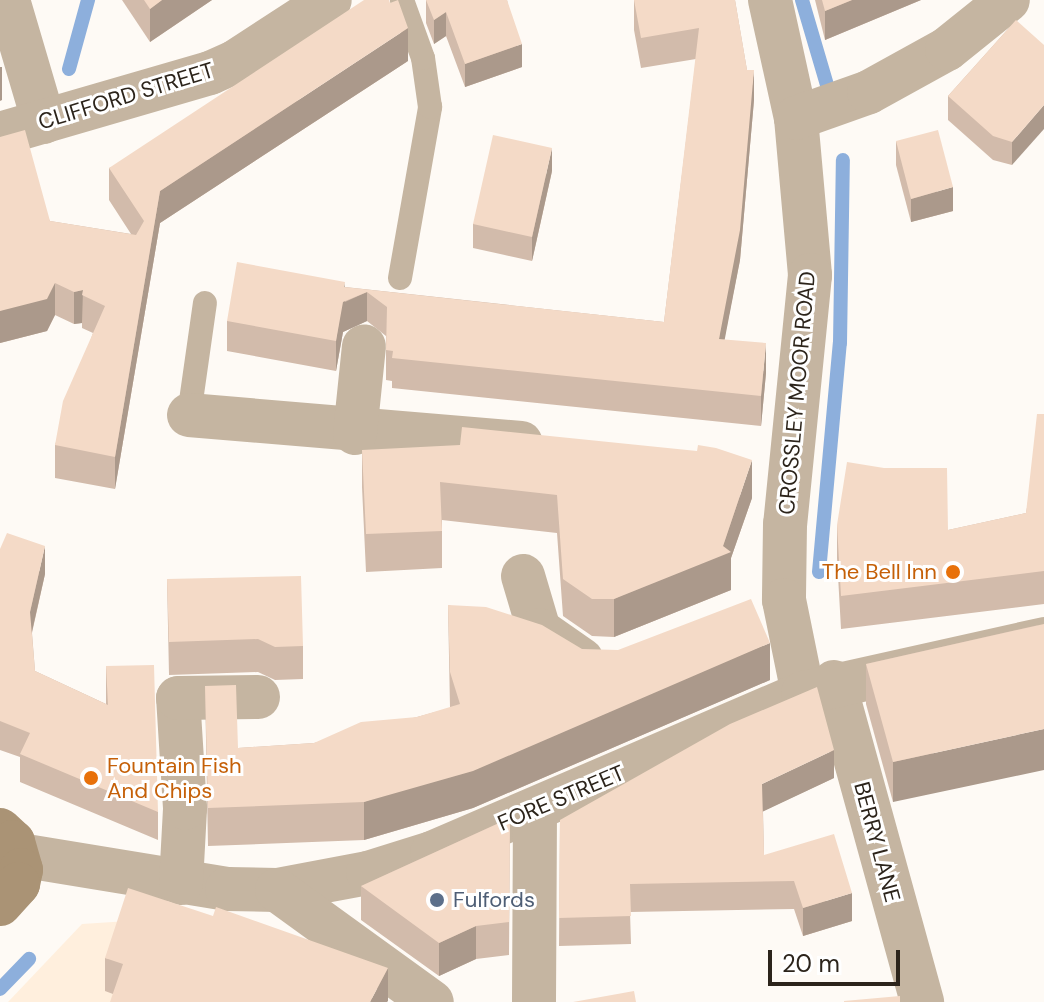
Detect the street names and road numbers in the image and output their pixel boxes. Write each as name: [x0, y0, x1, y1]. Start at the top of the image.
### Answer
street label: CLIFFORD STREET: [35, 57, 217, 135]
street label: CROSSLEY MOOR ROAD: [773, 270, 821, 516]
street label: FORE STREET: [494, 759, 628, 837]
street label: BERRY LANE: [848, 779, 906, 905]

